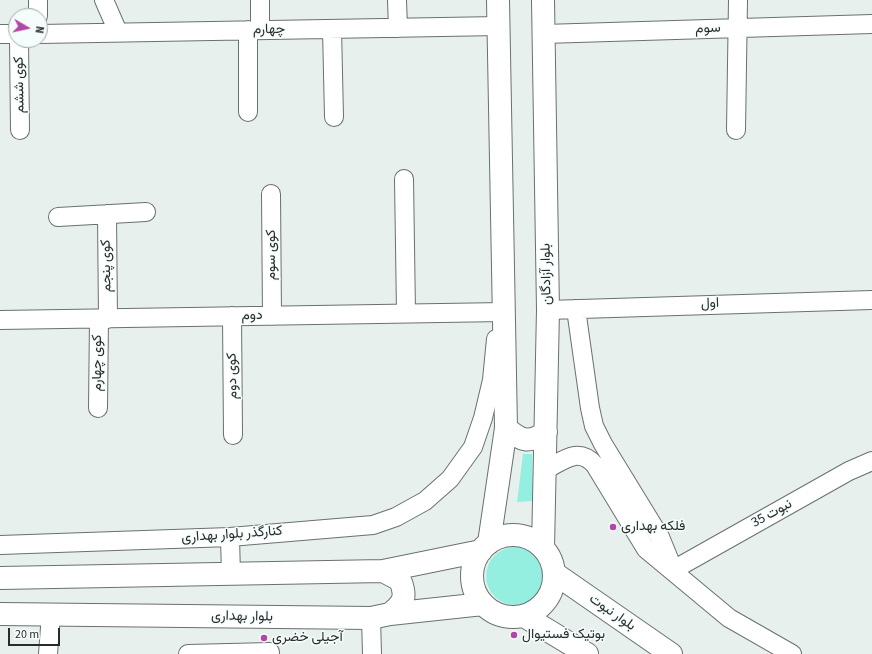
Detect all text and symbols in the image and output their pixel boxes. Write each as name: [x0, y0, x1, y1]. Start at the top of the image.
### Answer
north arrow: [8, 8, 48, 48]
street label: سوم: [695, 20, 721, 38]
street label: چهارم: [253, 21, 285, 39]
text: N: [31, 25, 47, 35]
street label: کوی ششم: [11, 56, 29, 114]
street label: کوی سوم: [264, 230, 280, 280]
street label: کوی پنجم: [98, 240, 116, 292]
street label: بلوار آزادگان: [538, 243, 556, 305]
street label: اول: [701, 295, 719, 313]
street label: دوم: [241, 307, 263, 325]
street label: کوی چهارم: [90, 334, 106, 392]
street label: کوی دوم: [224, 353, 242, 399]
street label: نبوت 35: [749, 496, 795, 532]
place label: فلکه بهداری: [621, 519, 686, 535]
marker: فلکه بهداری: [608, 522, 618, 532]
street label: کنارگذر بلوار بهداری: [181, 523, 283, 547]
street label: بلوار نبوت: [585, 591, 639, 635]
street label: بلوار بهداری: [211, 608, 273, 626]
scale bar: [10, 620, 62, 646]
text: 20 m: [15, 626, 39, 643]
place label: بوتیک فستیوال: [522, 627, 605, 643]
place label: آجیلی خضری: [272, 630, 343, 646]
marker: بوتیک فستیوال: [509, 630, 519, 640]
marker: آجیلی خضری: [259, 633, 269, 643]

